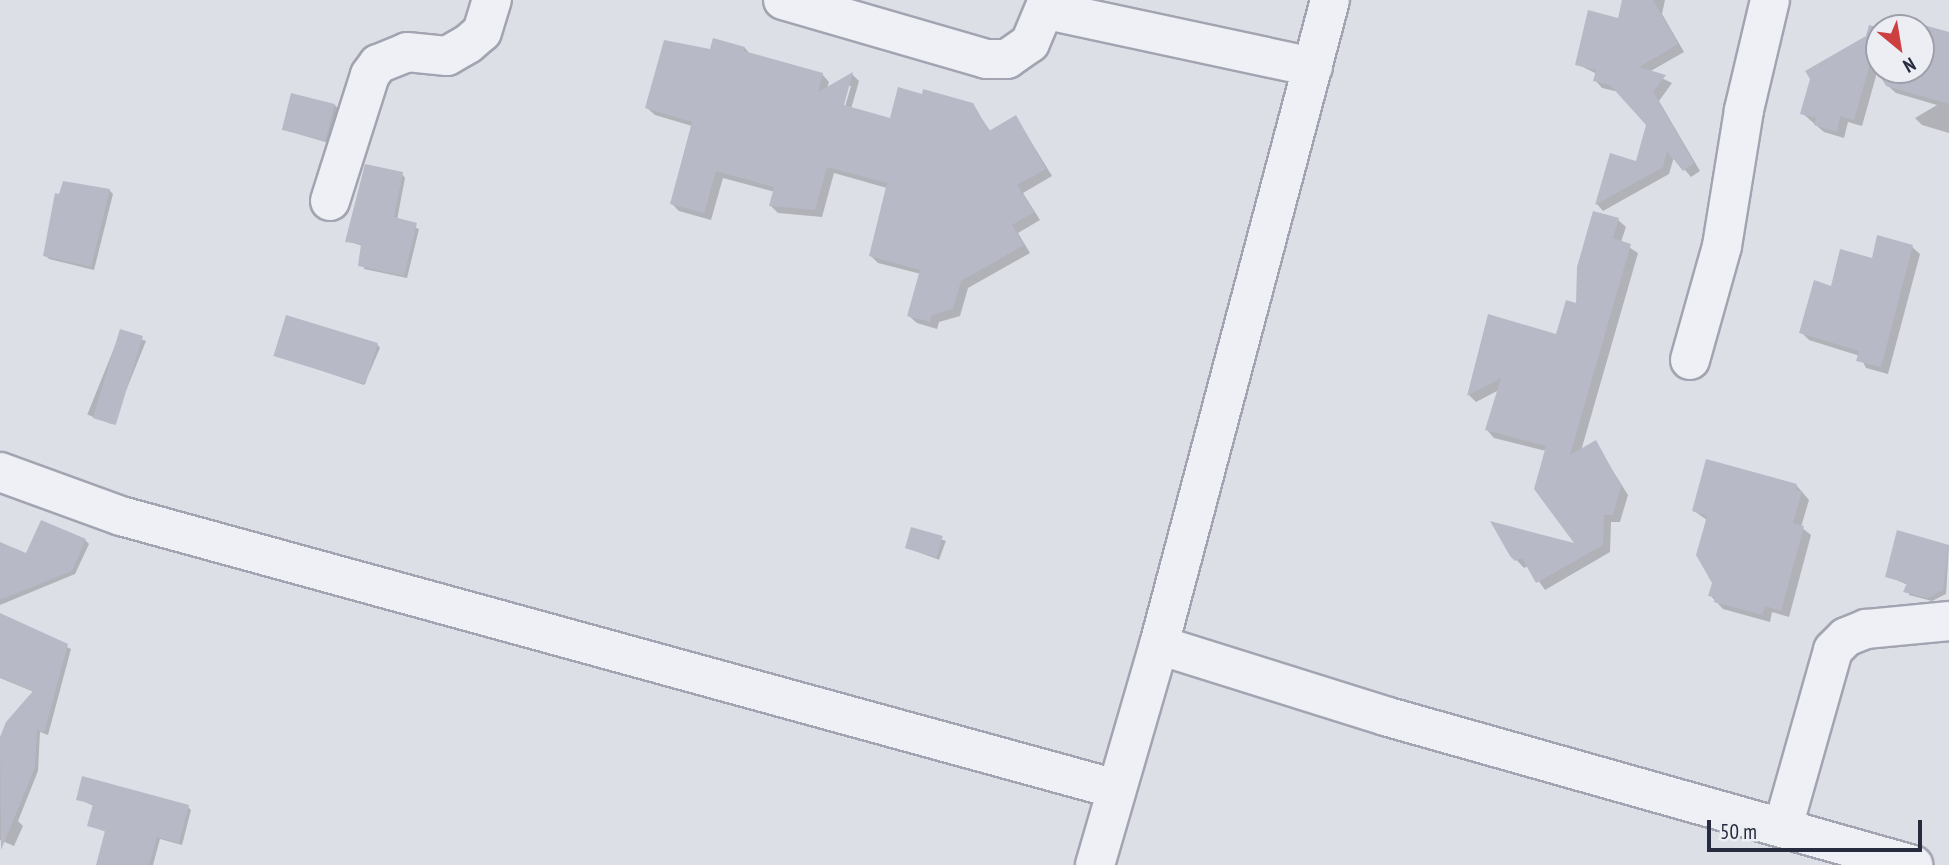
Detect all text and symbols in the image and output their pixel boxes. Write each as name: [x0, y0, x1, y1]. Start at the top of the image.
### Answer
north arrow: [1865, 14, 1935, 84]
text: N: [1899, 52, 1920, 78]
scale bar: [1711, 806, 1926, 850]
text: 50 m: [1720, 818, 1757, 845]

